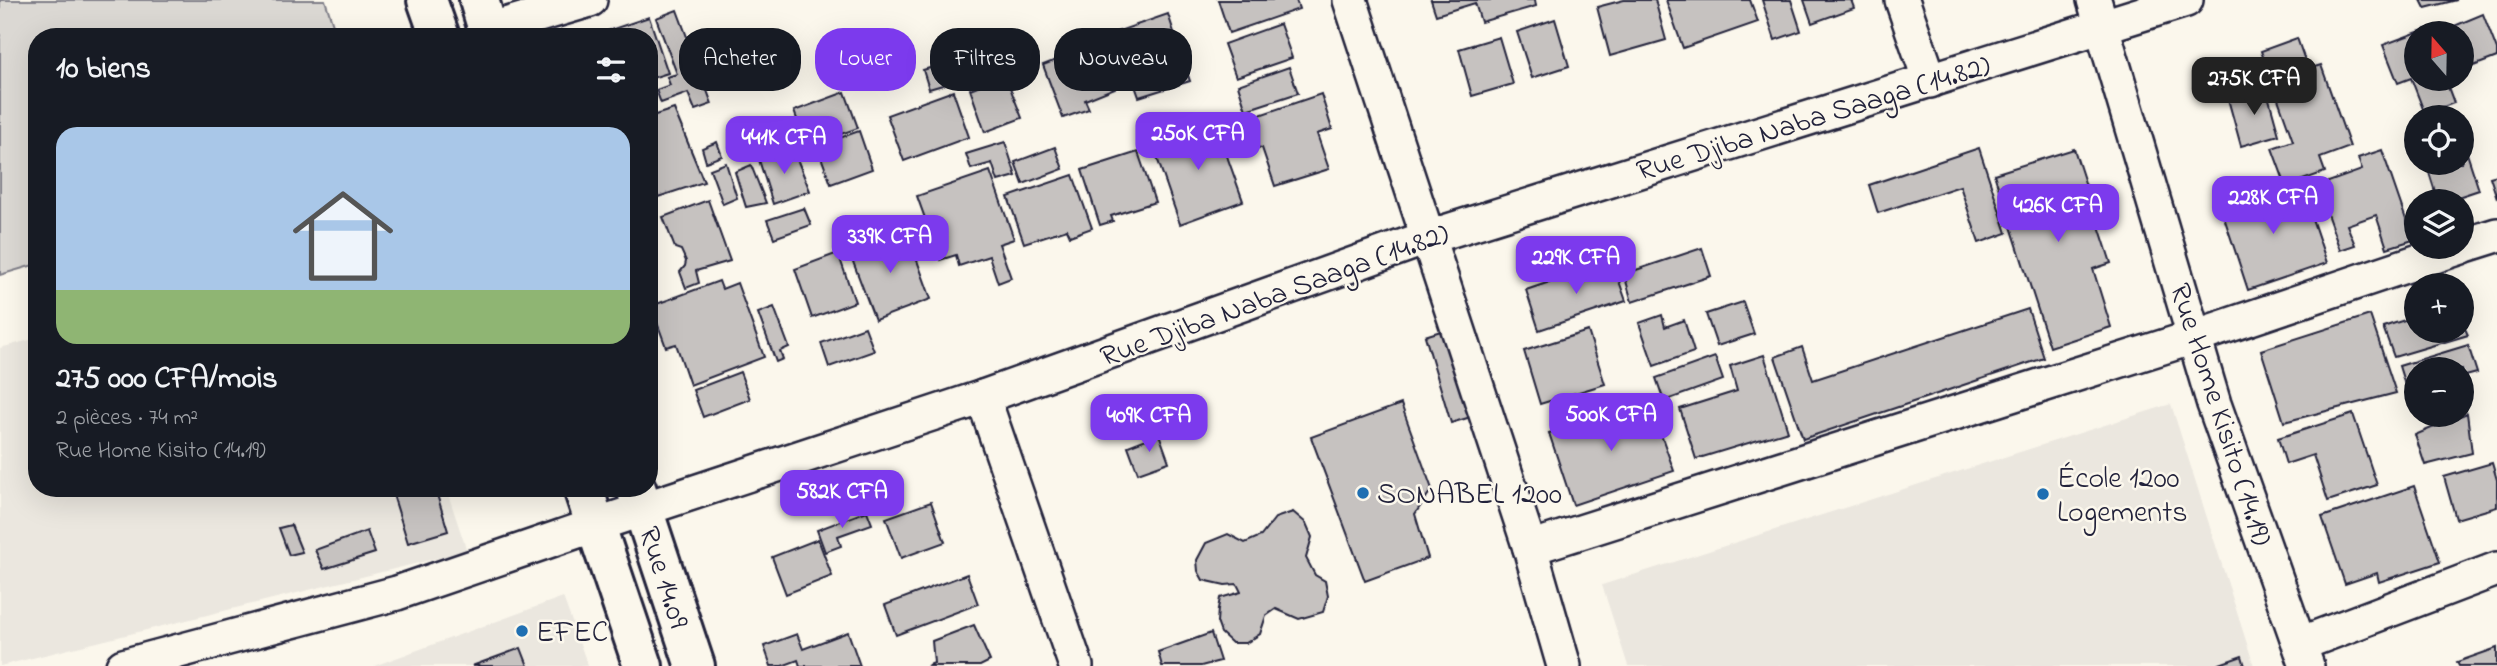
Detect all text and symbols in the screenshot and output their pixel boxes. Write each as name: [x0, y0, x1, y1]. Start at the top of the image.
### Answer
north arrow: [2404, 21, 2474, 91]
map controls: [2404, 21, 2474, 427]
chip: Acheter: [679, 28, 801, 91]
chip: Louer: [815, 28, 916, 91]
chip: Filtres: [930, 28, 1040, 91]
chip: Nouveau: [1054, 28, 1192, 91]
street label: Rue Djiba Naba Saaga (14.82): [1631, 45, 1997, 195]
text: 10 biens: [56, 48, 151, 92]
icon: filters: [592, 51, 630, 89]
pin: 275K CFA: [2182, 58, 2326, 117]
text: 275K CFA: [2208, 63, 2300, 96]
button: locate: [2404, 105, 2474, 175]
pin: 250K CFA: [1126, 113, 1270, 172]
pin: 441K CFA: [712, 116, 856, 176]
text: 250K CFA: [1151, 118, 1245, 151]
text: 441K CFA: [742, 122, 826, 155]
icon: home: [280, 173, 406, 299]
pin: 228K CFA: [2201, 176, 2345, 236]
text: 228K CFA: [2228, 182, 2318, 215]
pin: 426K CFA: [1986, 184, 2130, 244]
button: layers: [2404, 189, 2474, 259]
text: 426K CFA: [2013, 190, 2103, 223]
street label: Rue Djiba Naba Saaga (14.82): [1095, 213, 1456, 380]
pin: 339K CFA: [818, 216, 962, 275]
text: 339K CFA: [848, 221, 932, 254]
pin: 229K CFA: [1504, 236, 1648, 296]
text: 229K CFA: [1532, 242, 1620, 275]
button: +: [2404, 273, 2474, 343]
street label: Rue Home Kisito (14.19): [2156, 278, 2282, 552]
button: −: [2404, 357, 2474, 427]
text: 275 000 CFA/mois: [56, 358, 278, 402]
pin: 500K CFA: [1539, 393, 1683, 453]
pin: 409K CFA: [1077, 394, 1221, 454]
text: 500K CFA: [1565, 399, 1657, 432]
text: 409K CFA: [1107, 400, 1191, 433]
text: 2 pièces · 74 m²: [56, 402, 198, 435]
text: Rue Home Kisito (14.19): [56, 435, 266, 468]
place label: École 1200 Logements: [2057, 458, 2188, 536]
pin: 582K CFA: [770, 470, 914, 530]
place label: SONABEL 1200: [1377, 474, 1562, 518]
text: 582K CFA: [796, 476, 888, 509]
marker: SONABEL 1200: [1355, 485, 1371, 501]
marker: École 1200 Logements: [2035, 486, 2051, 502]
street label: Rue 14.09: [625, 521, 699, 634]
place label: EFEC: [536, 612, 608, 656]
marker: EFEC: [514, 623, 530, 639]

